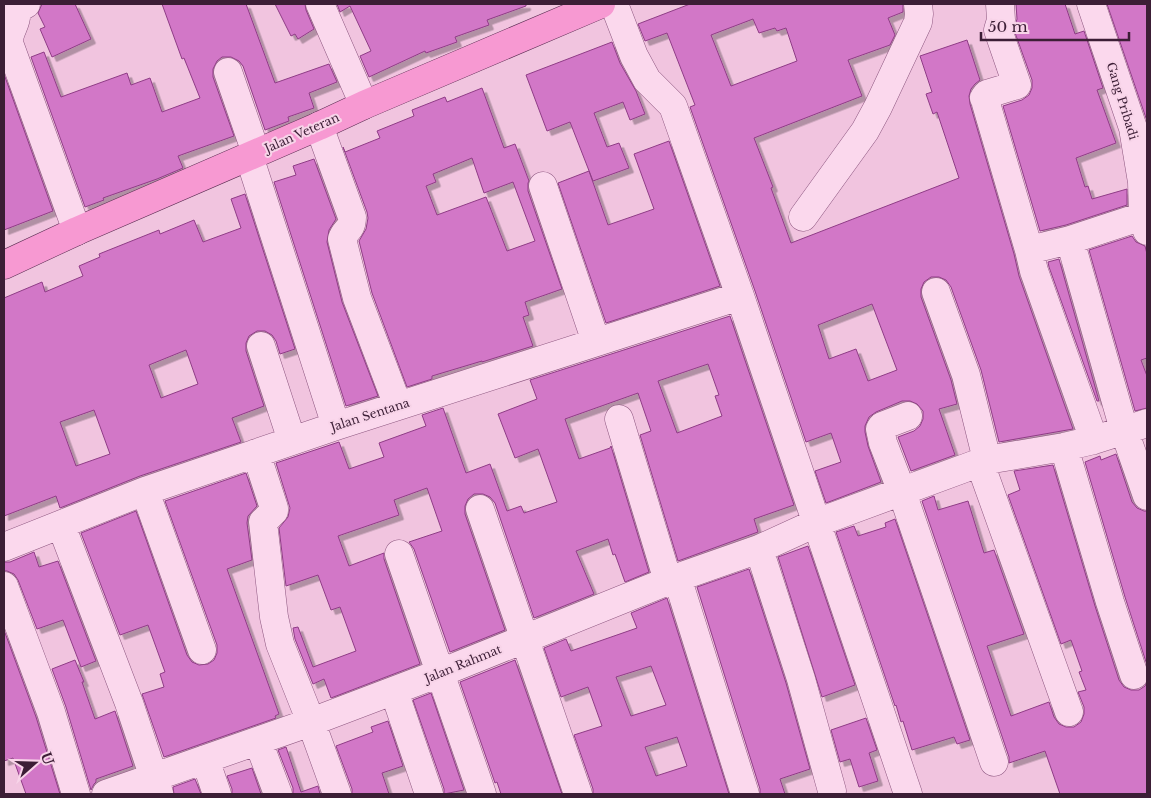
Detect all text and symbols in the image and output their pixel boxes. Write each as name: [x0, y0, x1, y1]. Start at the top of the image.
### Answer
scale bar: [981, 10, 1128, 42]
text: 50 m: [988, 17, 1028, 36]
street label: Gang Pribadi: [1104, 60, 1141, 142]
street label: Jalan Veteran: [260, 109, 341, 156]
street label: Jalan Sentana: [327, 395, 412, 435]
street label: Jalan Rahmat: [420, 641, 504, 687]
north arrow: [10, 738, 60, 788]
text: U: [37, 750, 58, 768]

